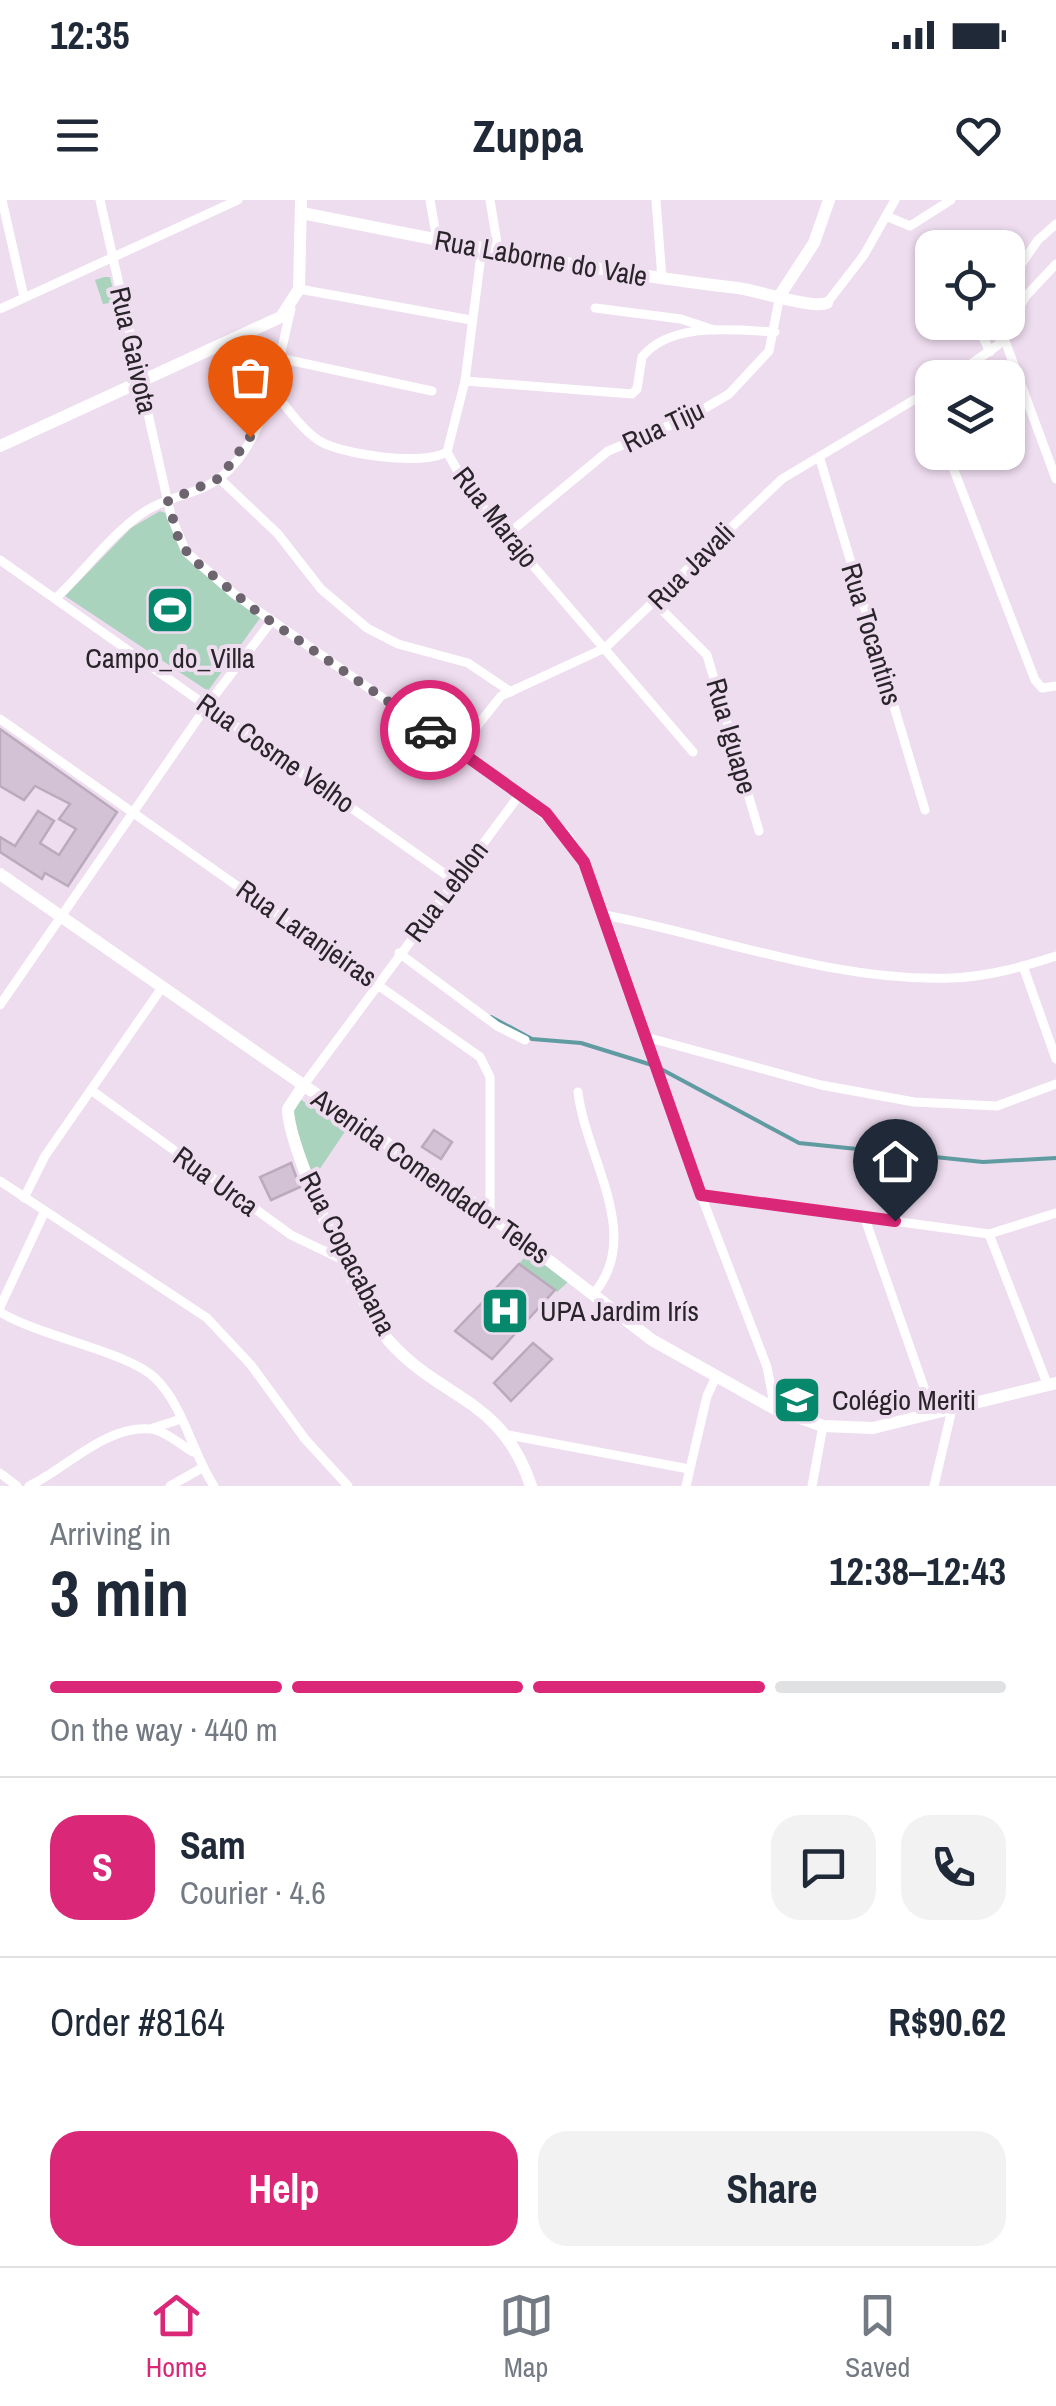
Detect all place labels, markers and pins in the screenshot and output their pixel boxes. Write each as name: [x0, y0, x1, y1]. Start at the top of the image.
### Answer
pin: [208, 335, 293, 438]
sports icon: Campo_do_Villa: [144, 584, 196, 636]
place label: Campo_do_Villa: [85, 639, 255, 677]
pin: [853, 1119, 938, 1222]
hospital icon: UPA Jardim Irís: [479, 1285, 531, 1337]
place label: UPA Jardim Irís: [540, 1292, 699, 1330]
school or university icon: Colégio Meriti: [771, 1374, 823, 1426]
place label: Colégio Meriti: [832, 1381, 976, 1419]

